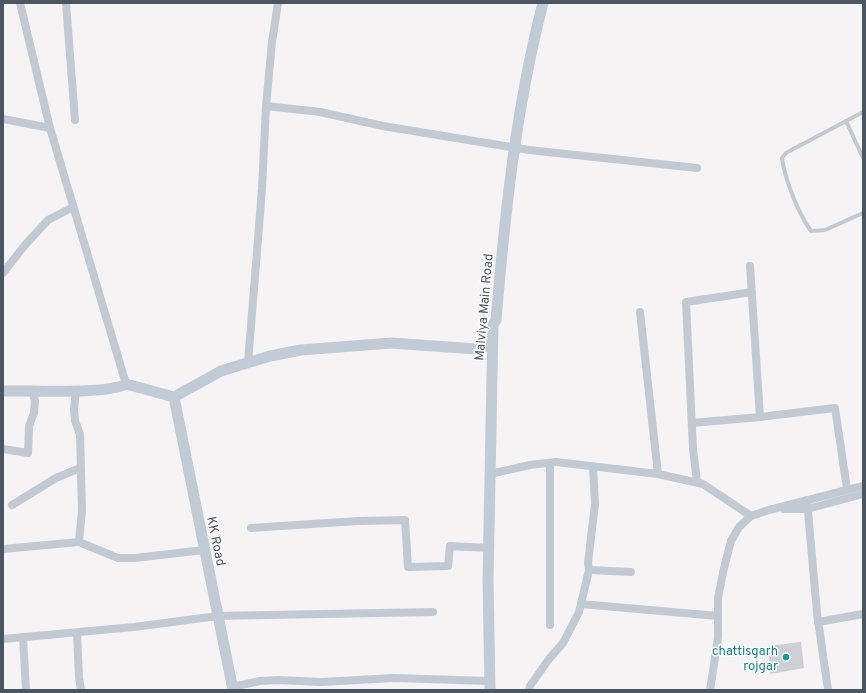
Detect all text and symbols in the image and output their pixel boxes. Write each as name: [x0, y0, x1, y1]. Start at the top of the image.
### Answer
street label: Malviya Main Road: [472, 253, 498, 361]
street label: KK Road: [202, 515, 228, 568]
place label: chattisgarh rojgar: [712, 644, 778, 675]
marker: chattisgarh rojgar: [781, 652, 791, 662]

